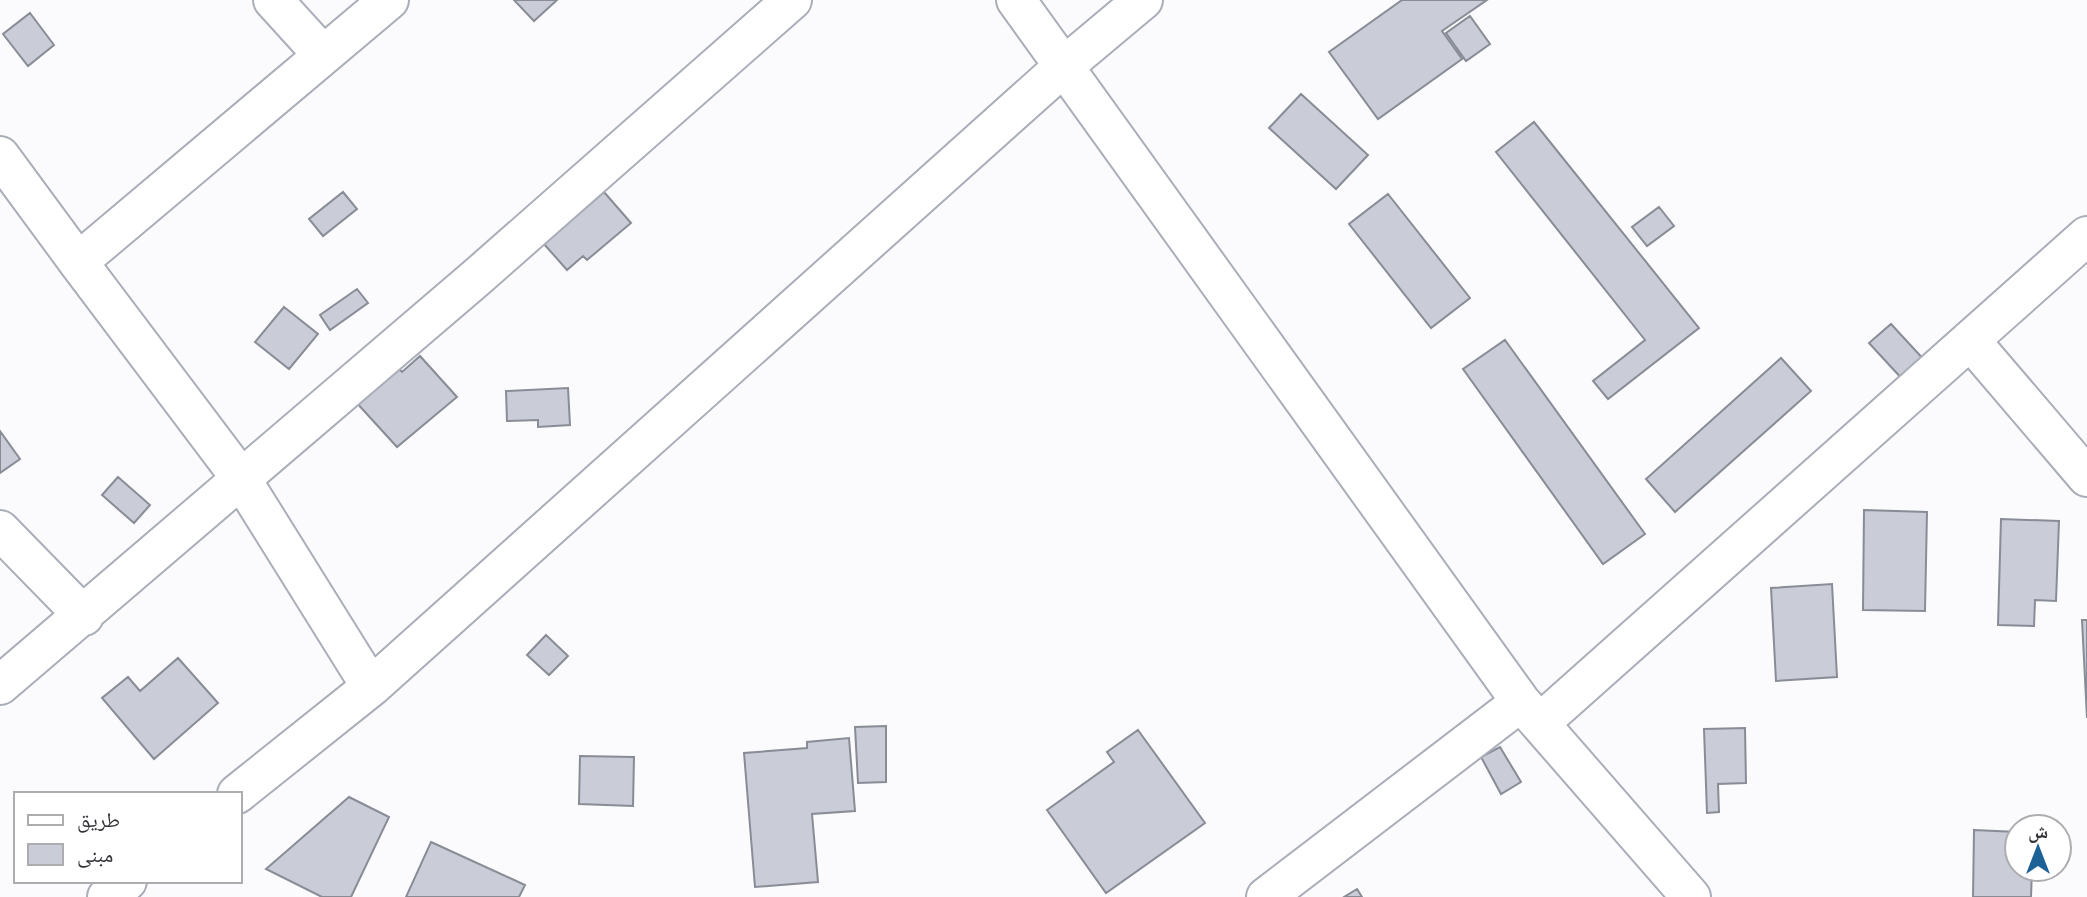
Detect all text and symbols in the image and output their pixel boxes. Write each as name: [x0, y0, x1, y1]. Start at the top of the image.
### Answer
legend: [14, 792, 242, 883]
text: طريق: [77, 806, 120, 833]
north arrow: [2003, 813, 2073, 883]
text: ش: [2028, 819, 2048, 843]
text: مبنى: [77, 841, 113, 868]

